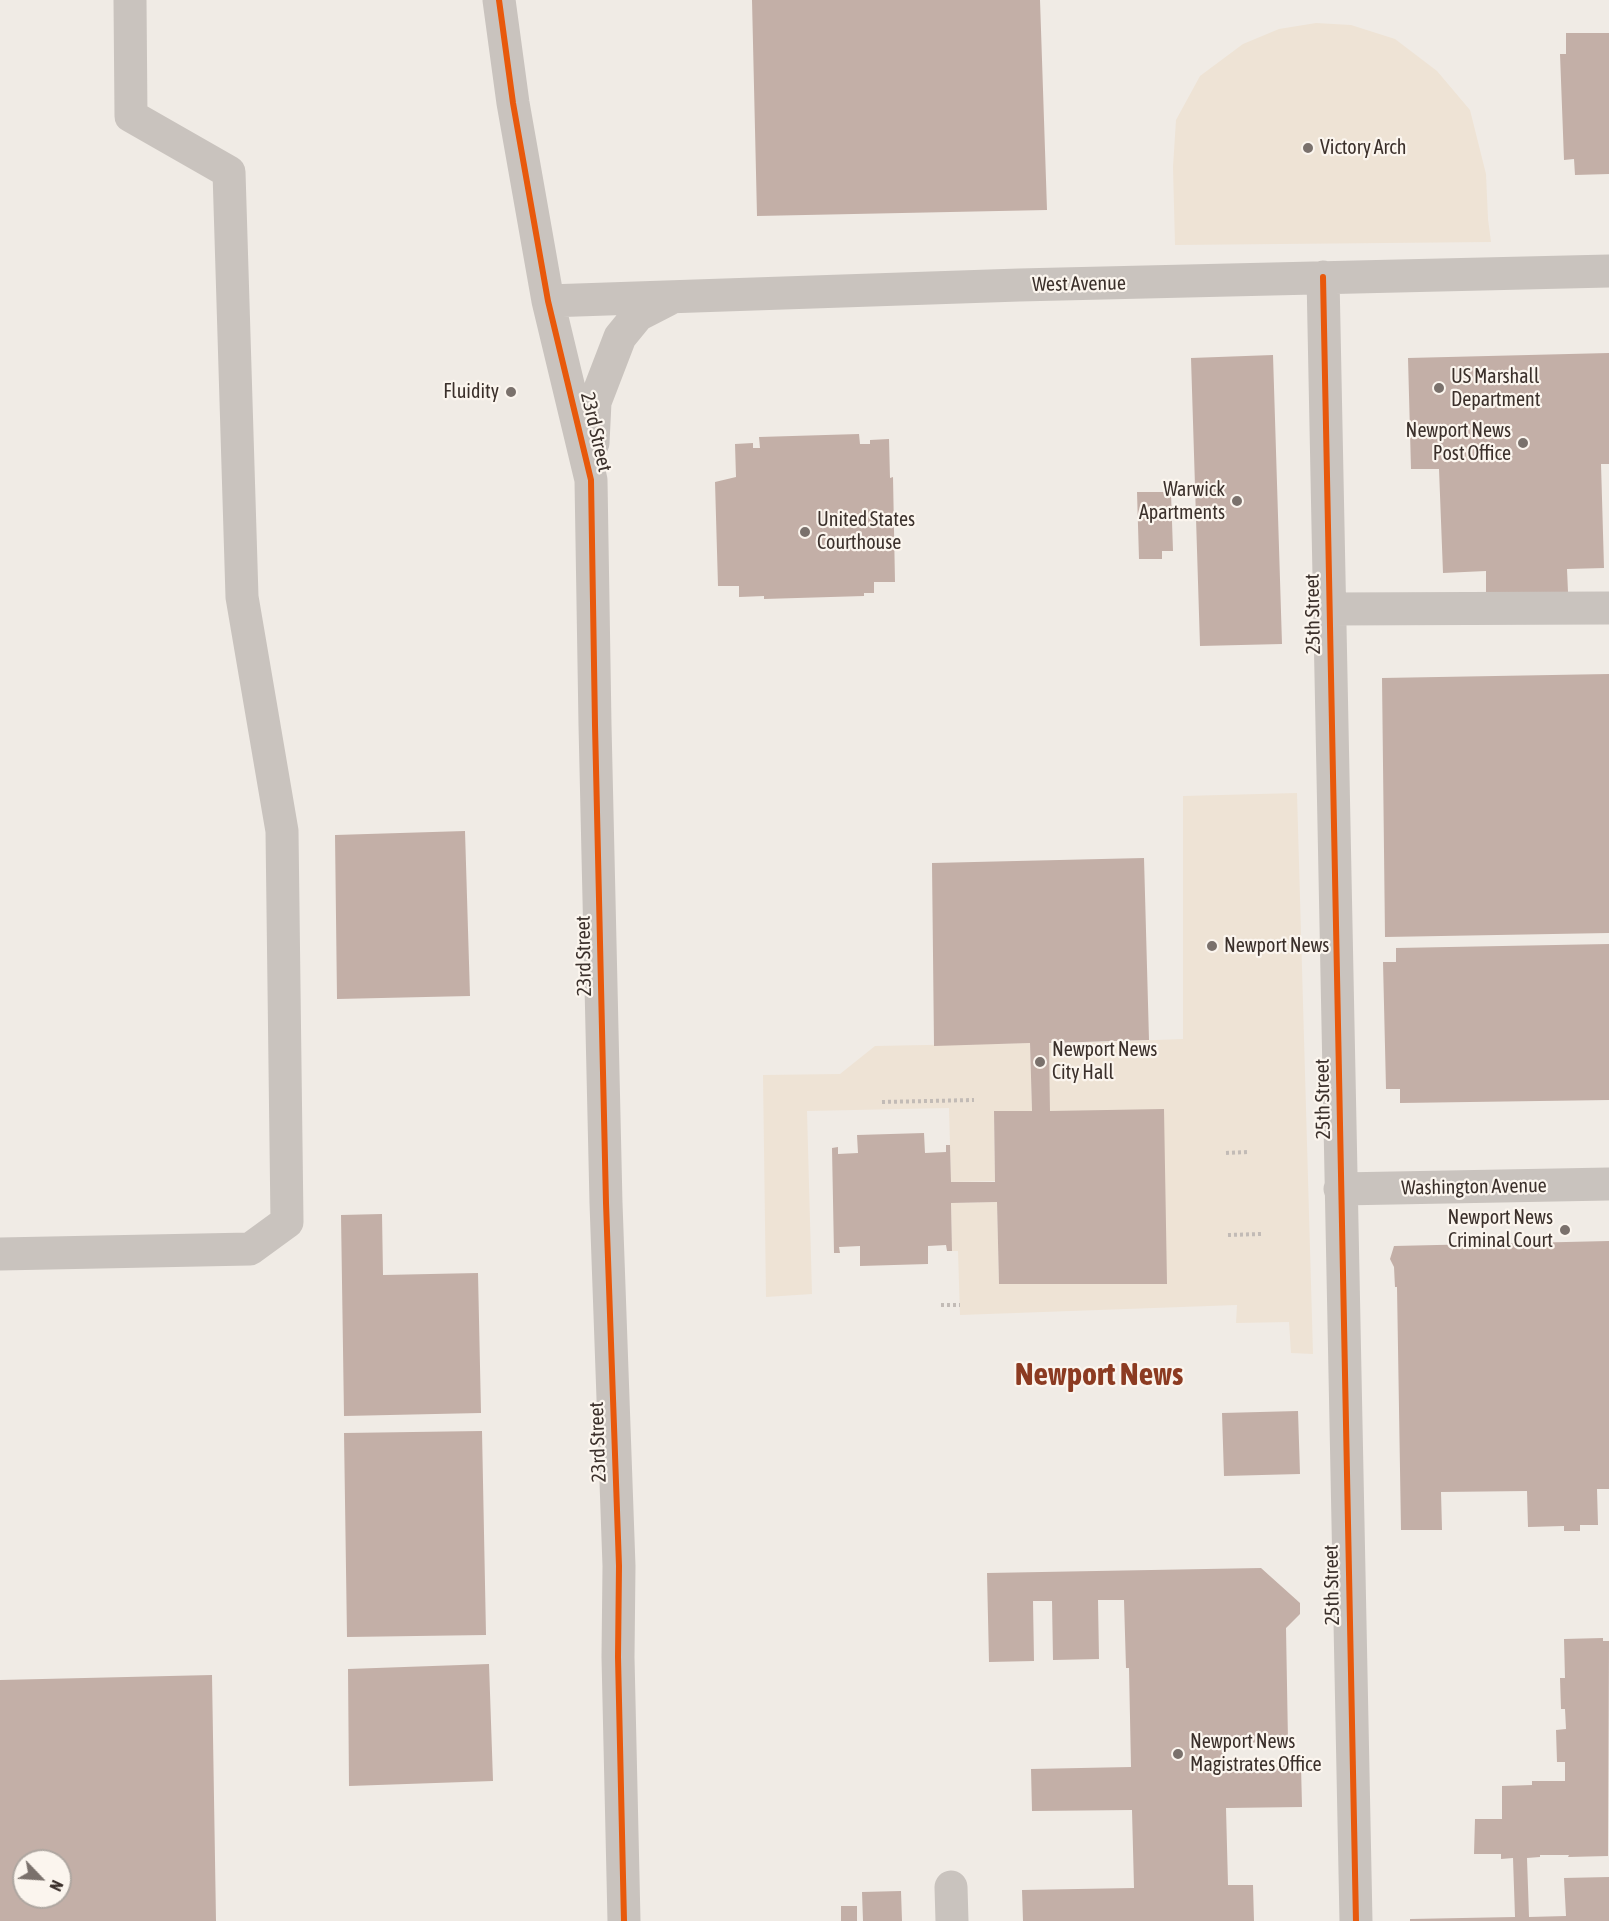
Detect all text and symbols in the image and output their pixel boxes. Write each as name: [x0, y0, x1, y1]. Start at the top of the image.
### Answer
place label: Victory Arch: [1320, 136, 1406, 160]
marker: Victory Arch: [1301, 141, 1315, 155]
street label: West Avenue: [1032, 271, 1126, 297]
place label: US Marshall Department: [1451, 365, 1540, 412]
place label: Fluidity: [443, 380, 499, 404]
marker: US Marshall Department: [1432, 381, 1446, 395]
marker: Fluidity: [504, 385, 518, 399]
street label: 23rd Street: [575, 390, 617, 474]
place label: Newport News Post Office: [1406, 419, 1511, 466]
marker: Newport News Post Office: [1516, 436, 1530, 450]
place label: Warwick Apartments: [1139, 478, 1225, 525]
marker: Warwick Apartments: [1230, 494, 1244, 508]
place label: United States Courthouse: [817, 508, 915, 555]
marker: United States Courthouse: [798, 525, 812, 539]
street label: 25th Street: [1300, 573, 1326, 655]
street label: 23rd Street: [571, 915, 597, 997]
place label: Newport News: [1224, 934, 1329, 958]
marker: Newport News: [1205, 939, 1219, 953]
place label: Newport News City Hall: [1052, 1038, 1157, 1085]
marker: Newport News City Hall: [1033, 1055, 1047, 1069]
street label: 25th Street: [1310, 1058, 1336, 1140]
street label: Washington Avenue: [1401, 1174, 1547, 1200]
place label: Newport News Criminal Court: [1448, 1206, 1553, 1253]
marker: Newport News Criminal Court: [1558, 1223, 1572, 1237]
district label: Newport News: [1015, 1356, 1183, 1394]
street label: 23rd Street: [585, 1401, 611, 1483]
street label: 25th Street: [1319, 1544, 1345, 1626]
place label: Newport News Magistrates Office: [1190, 1730, 1322, 1777]
marker: Newport News Magistrates Office: [1171, 1747, 1185, 1761]
north arrow: [12, 1849, 72, 1909]
text: N: [46, 1878, 67, 1894]

